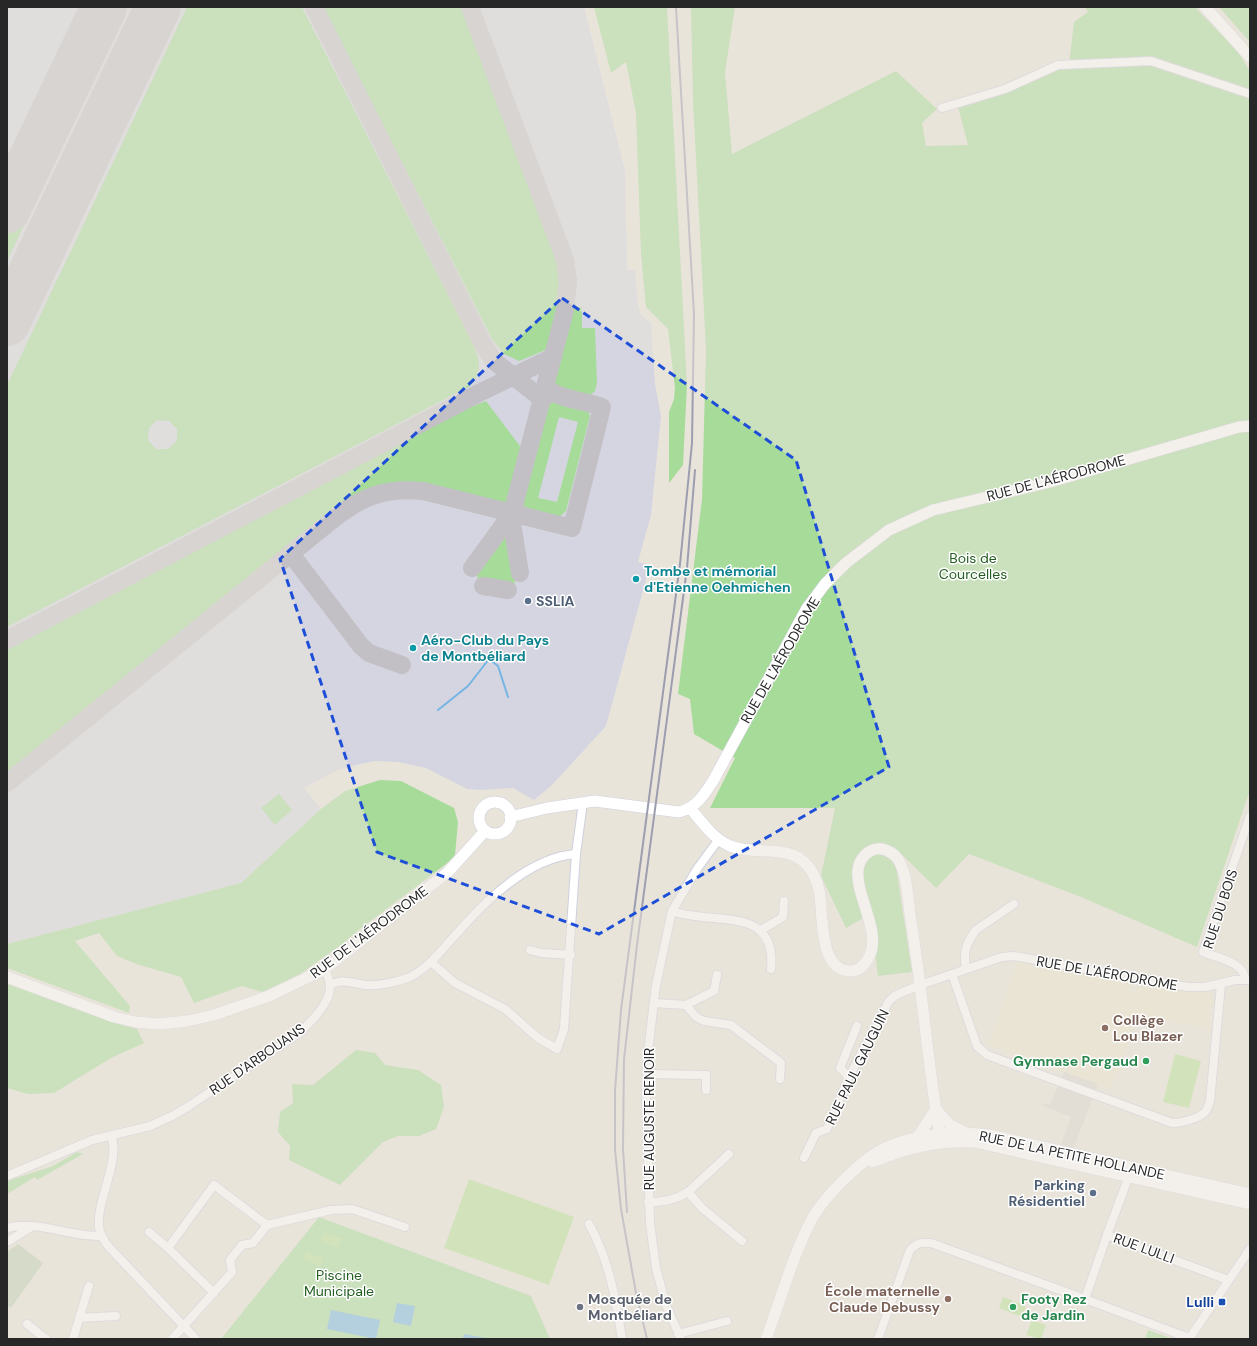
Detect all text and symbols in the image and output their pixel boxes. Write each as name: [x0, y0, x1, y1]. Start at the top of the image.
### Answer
street label: RUE DE L'AÉRODROME: [985, 451, 1128, 505]
park label: Bois de Courcelles: [939, 549, 1007, 583]
place label: Tombe et mémorial d'Etienne Oehmichen: [644, 562, 791, 596]
marker: Tombe et mémorial d'Etienne Oehmichen: [631, 574, 641, 584]
place label: SSLIA: [536, 592, 575, 610]
street label: RUE DE L'AÉRODROME: [736, 593, 824, 726]
marker: SSLIA: [523, 596, 533, 606]
place label: Aéro-Club du Pays de Montbéliard: [421, 631, 549, 665]
marker: Aéro-Club du Pays de Montbéliard: [408, 643, 418, 653]
street label: RUE DU BOIS: [1199, 867, 1241, 951]
street label: RUE DE L'AÉRODROME: [306, 882, 432, 982]
street label: RUE DE L'AÉRODROME: [1035, 952, 1179, 994]
street label: RUE PAUL GAUGUIN: [821, 1006, 893, 1128]
place label: Collège Lou Blazer: [1113, 1011, 1183, 1045]
street label: RUE D'ARBOUANS: [206, 1019, 308, 1099]
marker: Collège Lou Blazer: [1100, 1023, 1110, 1033]
street label: RUE AUGUSTE RENOIR: [640, 1048, 658, 1190]
place label: Gymnase Pergaud: [1013, 1052, 1138, 1070]
marker: Gymnase Pergaud: [1141, 1056, 1151, 1066]
street label: RUE DE LA PETITE HOLLANDE: [978, 1127, 1166, 1183]
place label: Parking Résidentiel: [1009, 1176, 1085, 1210]
marker: Parking Résidentiel: [1088, 1188, 1098, 1198]
street label: RUE LULLI: [1111, 1229, 1177, 1267]
park label: Piscine Municipale: [304, 1266, 374, 1300]
place label: École maternelle Claude Debussy: [825, 1282, 941, 1316]
place label: Mosquée de Montbéliard: [588, 1290, 672, 1324]
place label: Footy Rez de Jardin: [1021, 1290, 1087, 1324]
place label: Lulli: [1186, 1293, 1214, 1311]
marker: École maternelle Claude Debussy: [943, 1294, 953, 1304]
marker: Lulli: [1217, 1297, 1227, 1307]
marker: Mosquée de Montbéliard: [575, 1302, 585, 1312]
marker: Footy Rez de Jardin: [1008, 1302, 1018, 1312]

